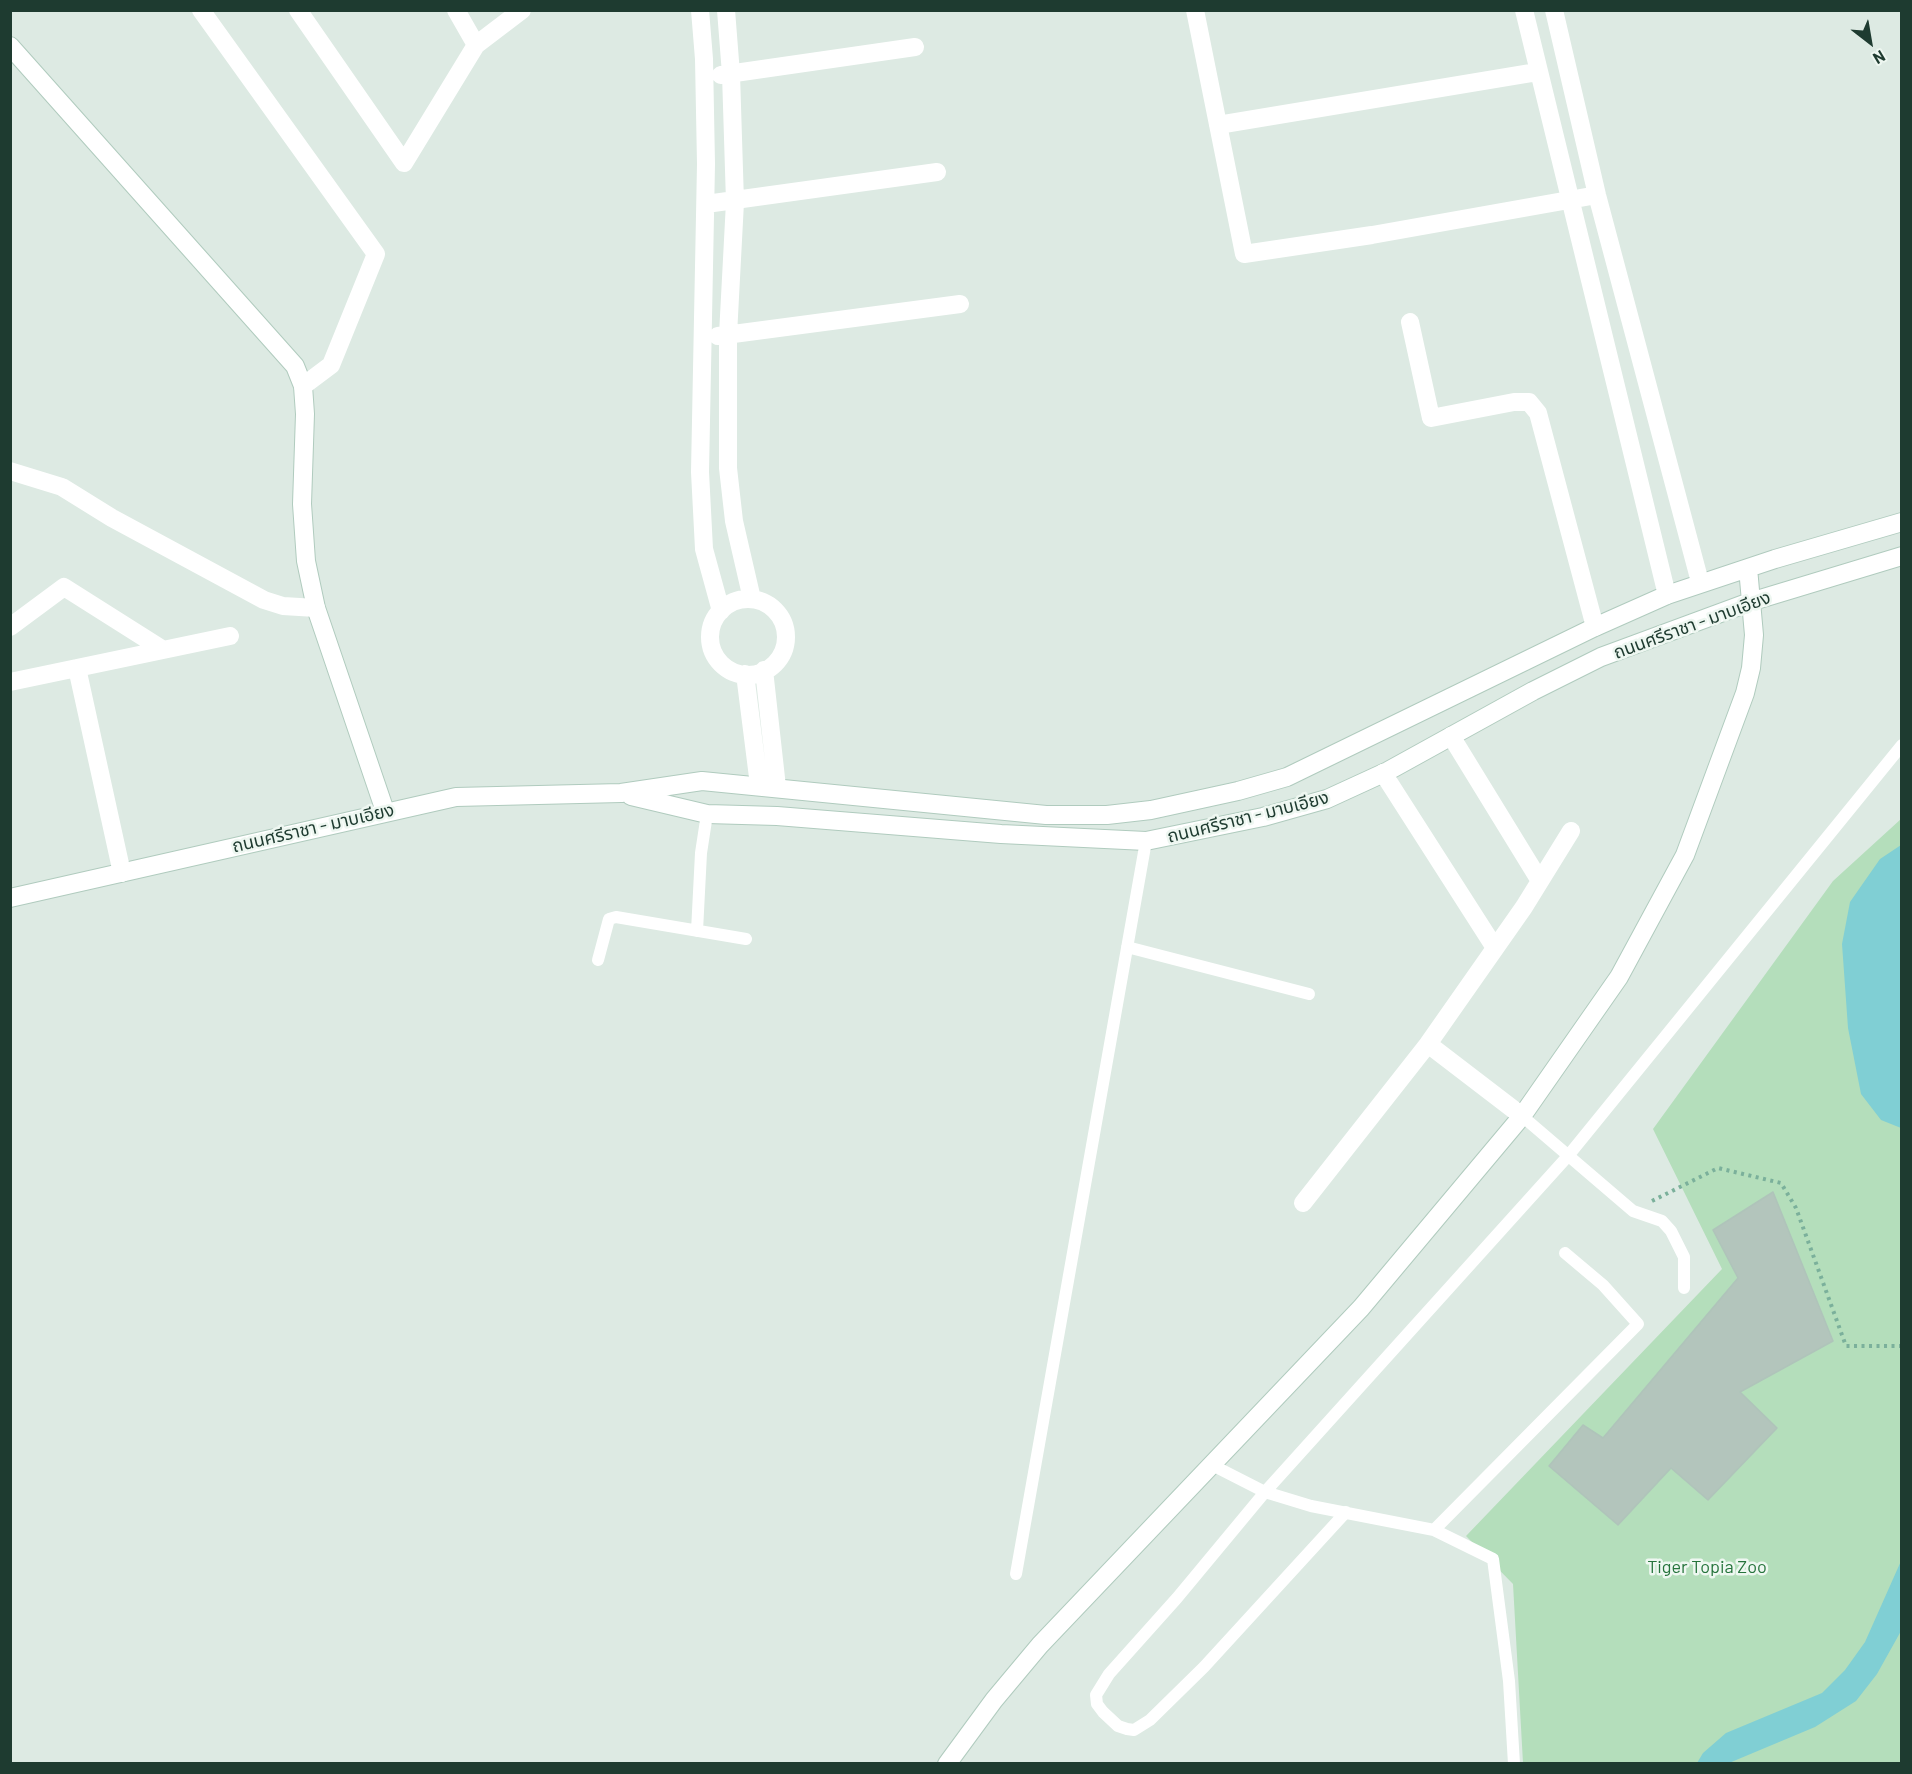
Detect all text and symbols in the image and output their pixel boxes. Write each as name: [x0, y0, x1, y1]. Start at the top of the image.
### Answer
north arrow: [1840, 12, 1900, 72]
text: N: [1870, 47, 1889, 69]
street label: ถนนศรีราชา - มาบเอียง: [1610, 587, 1774, 663]
street label: ถนนศรีราชา - มาบเอียง: [1165, 786, 1331, 848]
street label: ถนนศรีราชา - มาบเอียง: [230, 799, 396, 857]
park label: Tiger Topia Zoo: [1647, 1556, 1767, 1578]

